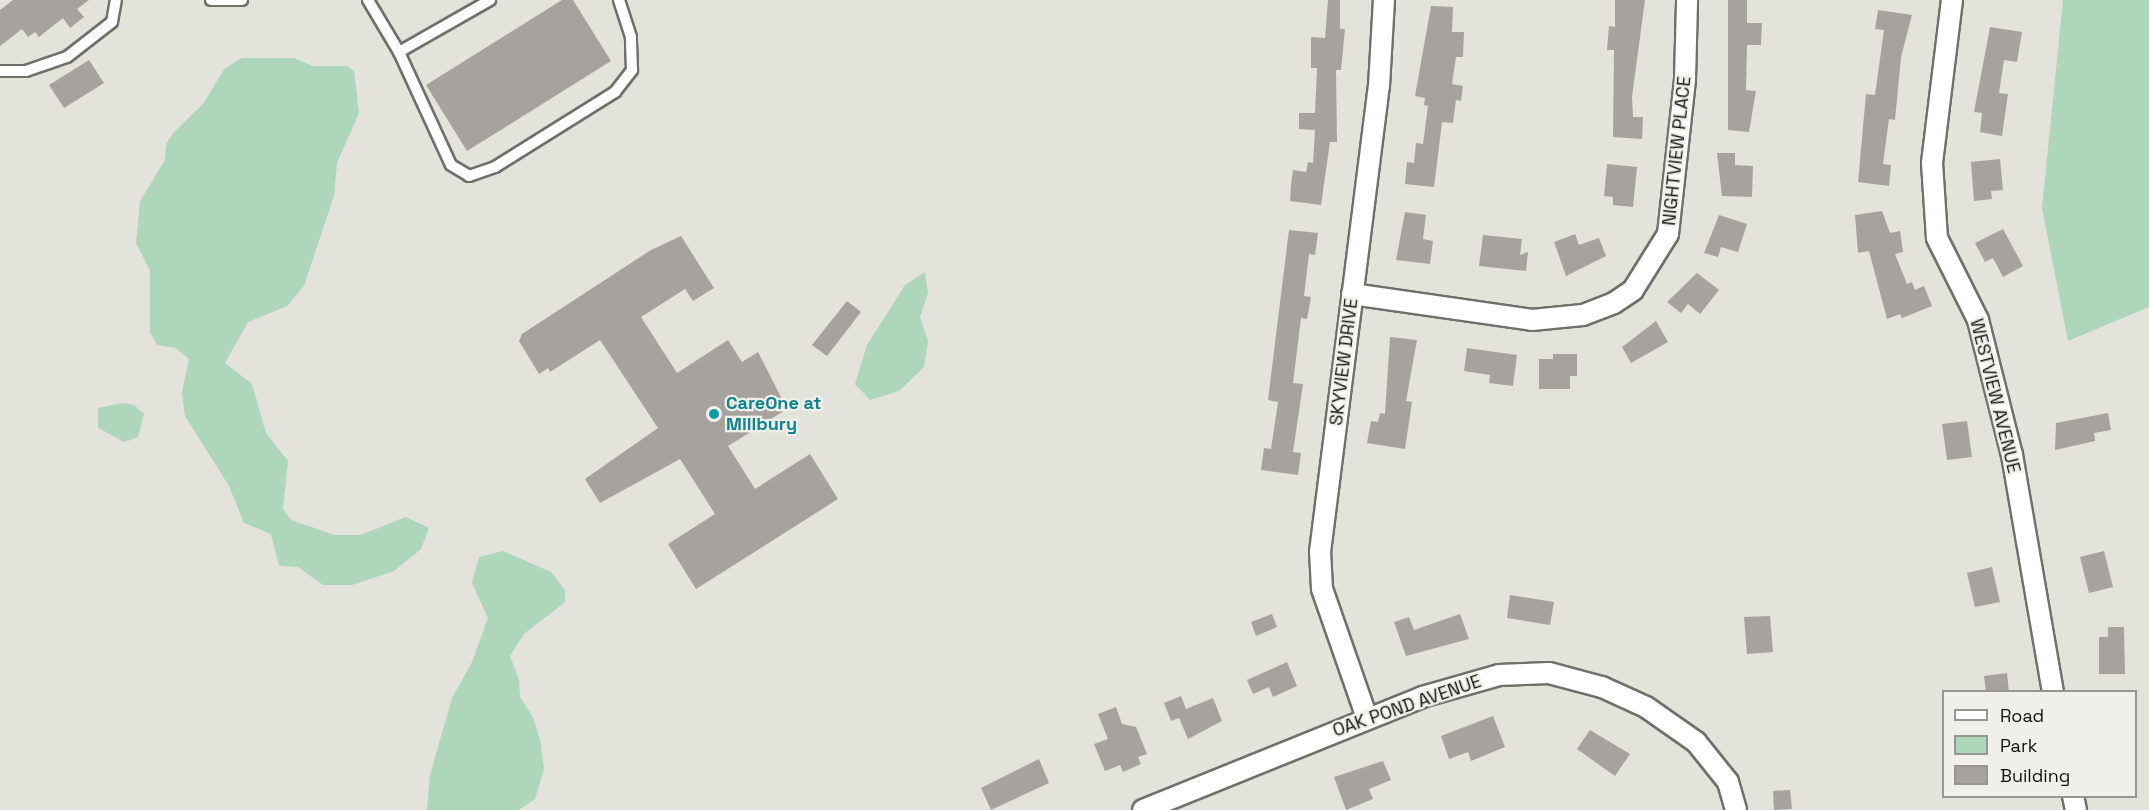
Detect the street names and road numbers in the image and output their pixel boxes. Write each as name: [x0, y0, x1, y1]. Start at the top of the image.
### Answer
street label: NIGHTVIEW PLACE: [1658, 75, 1696, 227]
street label: SKYVIEW DRIVE: [1325, 297, 1363, 427]
street label: WESTVIEW AVENUE: [1965, 316, 2025, 476]
street label: OAK POND AVENUE: [1330, 670, 1484, 742]

